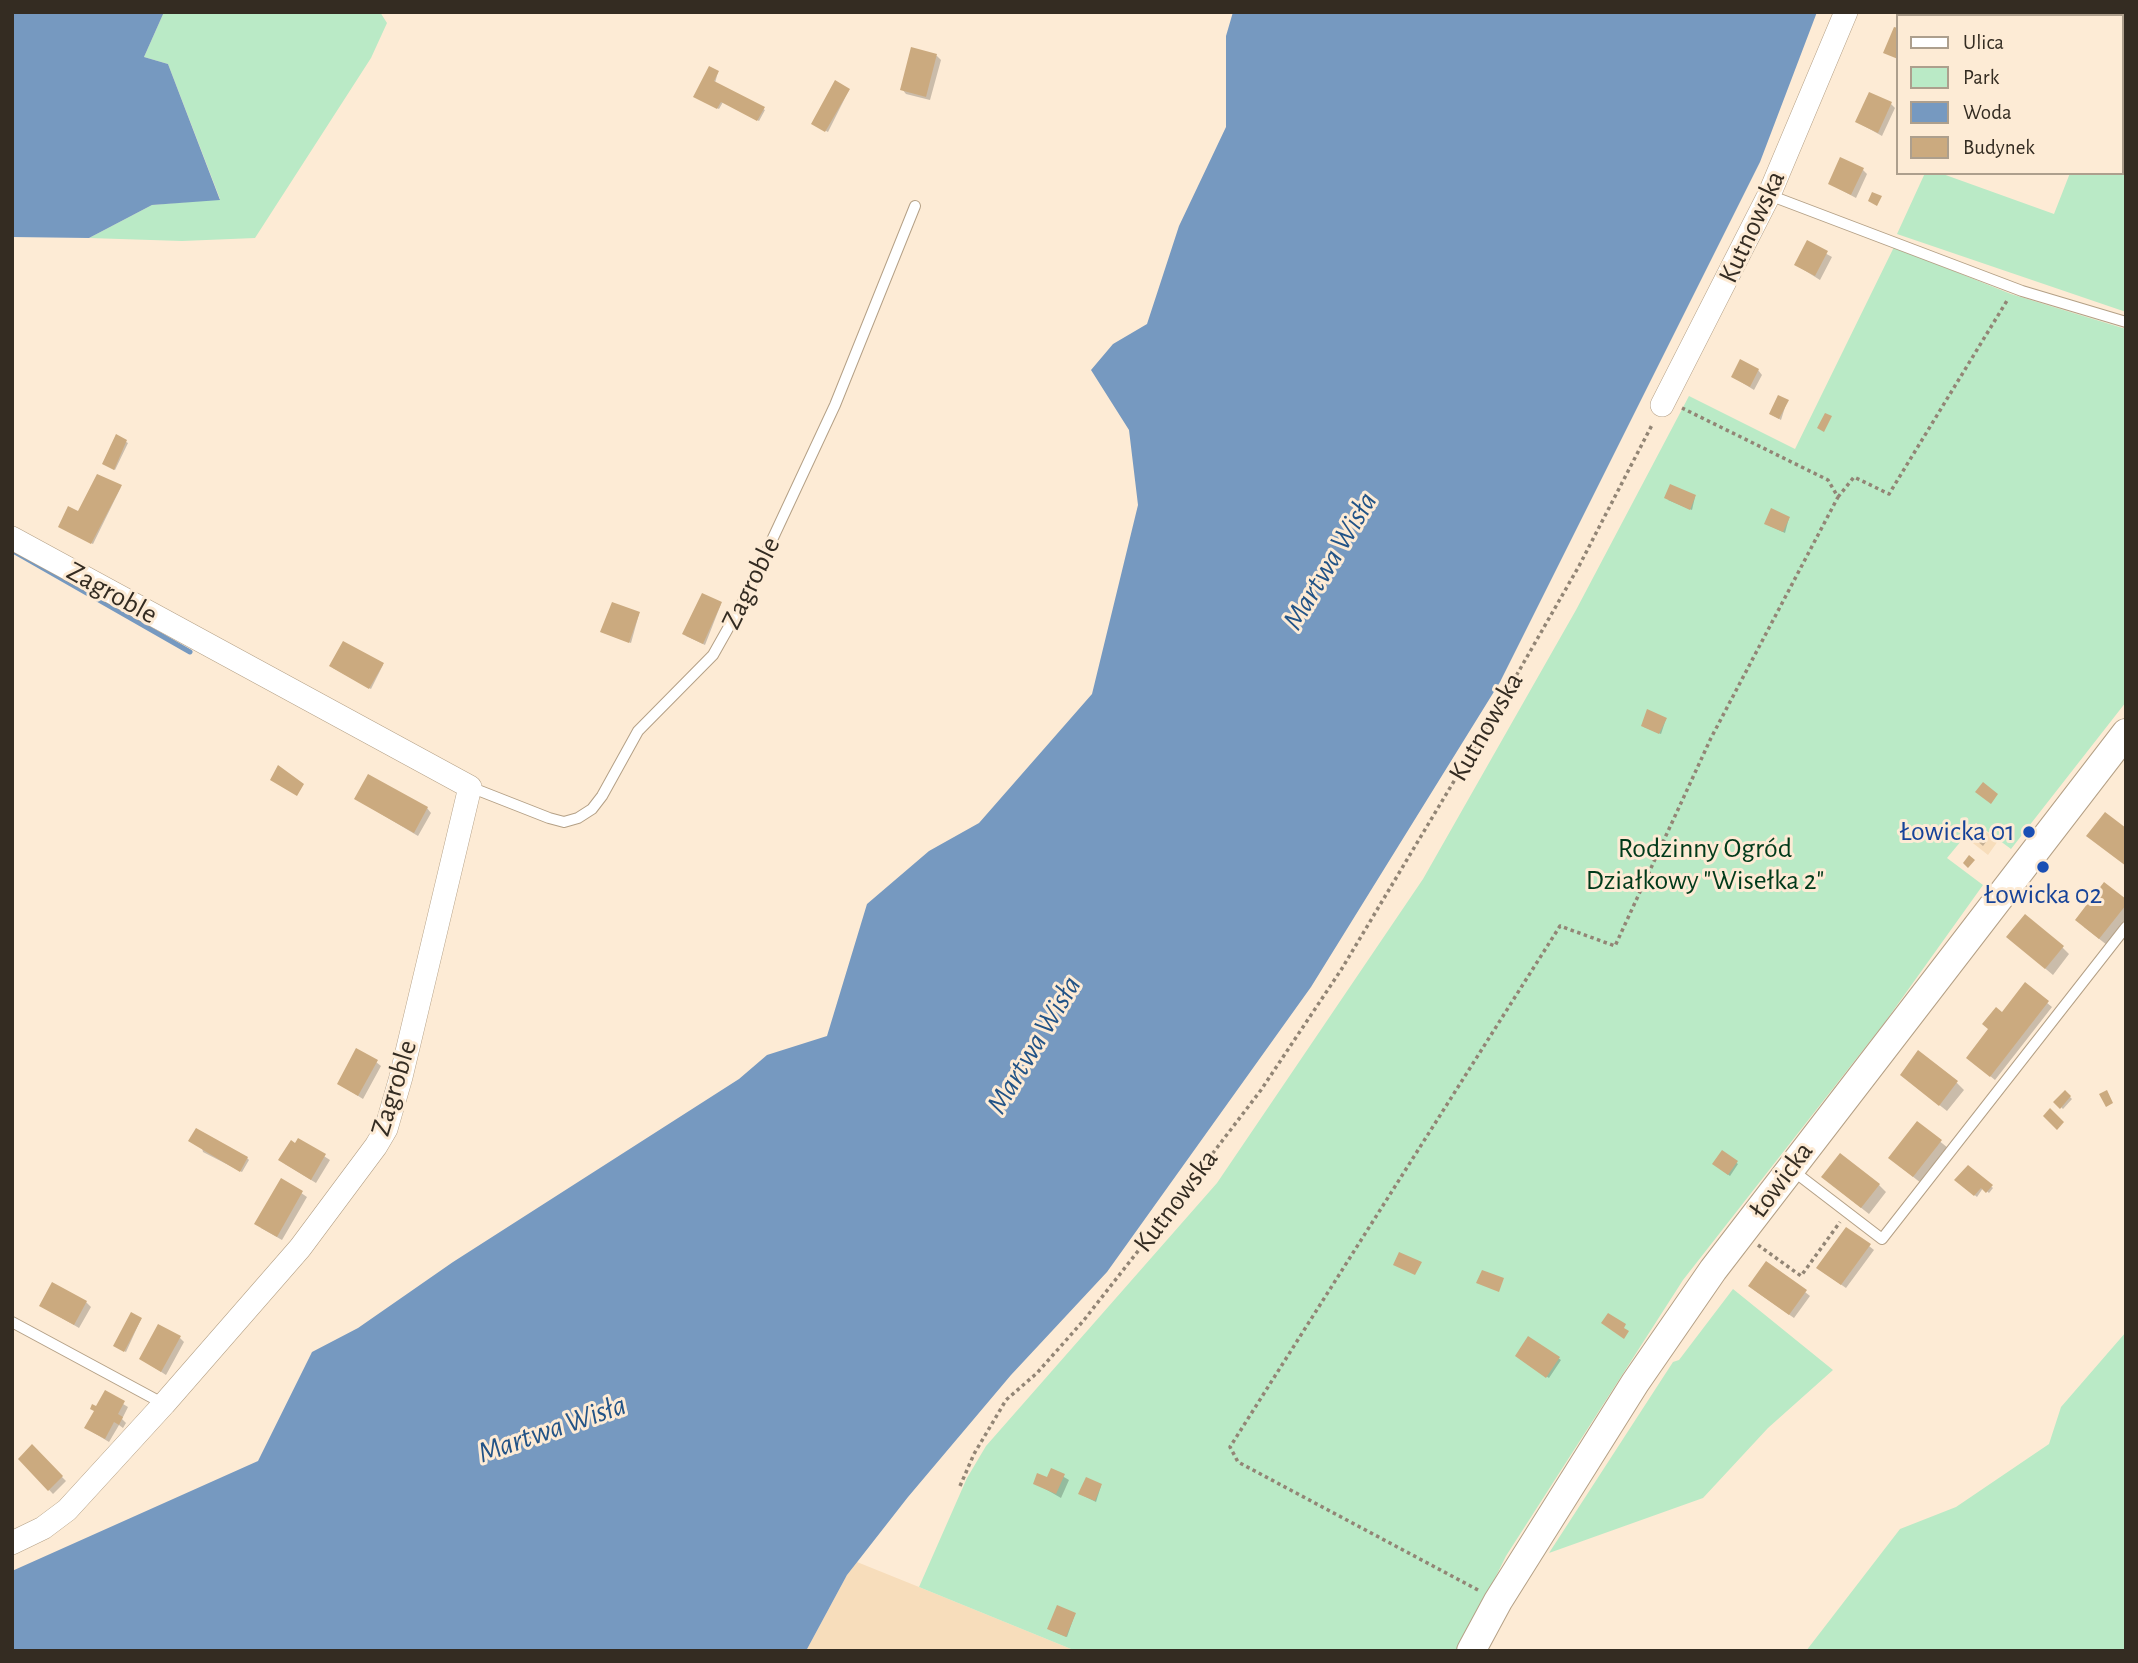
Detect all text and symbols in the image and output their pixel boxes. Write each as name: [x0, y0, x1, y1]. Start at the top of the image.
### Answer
legend: [1896, 14, 2124, 175]
text: Ulica: [1963, 32, 2004, 53]
text: Park: [1963, 67, 1999, 88]
text: Woda: [1963, 102, 2012, 123]
text: Budynek: [1963, 137, 2035, 158]
street label: Kutnowska: [1711, 165, 1793, 289]
water label: Martwa Wisła: [1275, 486, 1385, 636]
street label: Zagroble: [714, 531, 788, 635]
street label: Zagroble: [61, 554, 163, 632]
street label: Kutnowska: [1441, 667, 1531, 787]
place label: Łowicka 01: [1899, 815, 2015, 849]
marker: Łowicka 01: [2021, 824, 2037, 840]
park label: Rodzinny Ogród Działkowy "Wisełka 2": [1586, 832, 1824, 898]
marker: Łowicka 02: [2035, 859, 2051, 875]
place label: Łowicka 02: [1984, 878, 2102, 912]
water label: Martwa Wisła: [979, 970, 1089, 1120]
street label: Zagroble: [364, 1036, 424, 1140]
street label: Łowicka: [1742, 1135, 1820, 1225]
street label: Kutnowska: [1126, 1143, 1226, 1259]
water label: Martwa Wisła: [473, 1387, 631, 1471]

